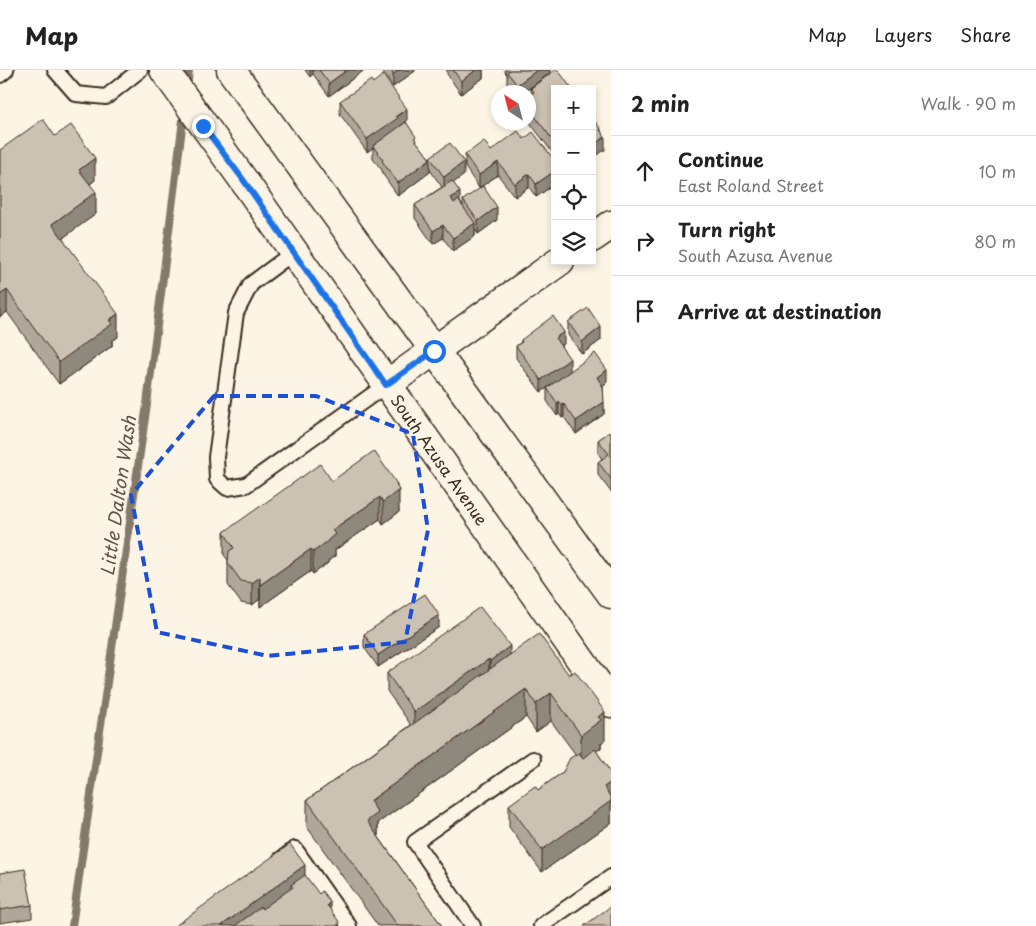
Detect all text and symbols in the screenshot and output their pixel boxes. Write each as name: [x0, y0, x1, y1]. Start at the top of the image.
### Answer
text: Map: [25, 17, 78, 53]
text: Map: [808, 21, 847, 48]
text: Layers: [875, 21, 932, 48]
text: Share: [960, 21, 1011, 48]
north arrow: [491, 85, 536, 130]
map controls: [551, 85, 596, 265]
button: +: [551, 85, 596, 130]
text: 2 min: [631, 87, 690, 119]
text: Walk · 90 m: [921, 91, 1016, 115]
route end: [192, 115, 215, 138]
button: −: [551, 130, 596, 175]
text: Continue: [678, 145, 764, 173]
icon: ahead: [631, 157, 659, 185]
text: 10 m: [979, 159, 1016, 183]
text: East Roland Street: [678, 173, 824, 197]
button: locate: [551, 175, 596, 220]
text: Turn right: [678, 215, 776, 243]
button: layers: [551, 220, 596, 265]
icon: right: [631, 227, 659, 255]
text: 80 m: [974, 229, 1016, 253]
text: South Azusa Avenue: [678, 243, 833, 267]
icon: arrive: [631, 297, 659, 325]
text: Arrive at destination: [678, 297, 882, 325]
route start: [423, 340, 446, 363]
street label: South Azusa Avenue: [386, 389, 494, 530]
water label: Little Dalton Wash: [93, 414, 142, 577]

